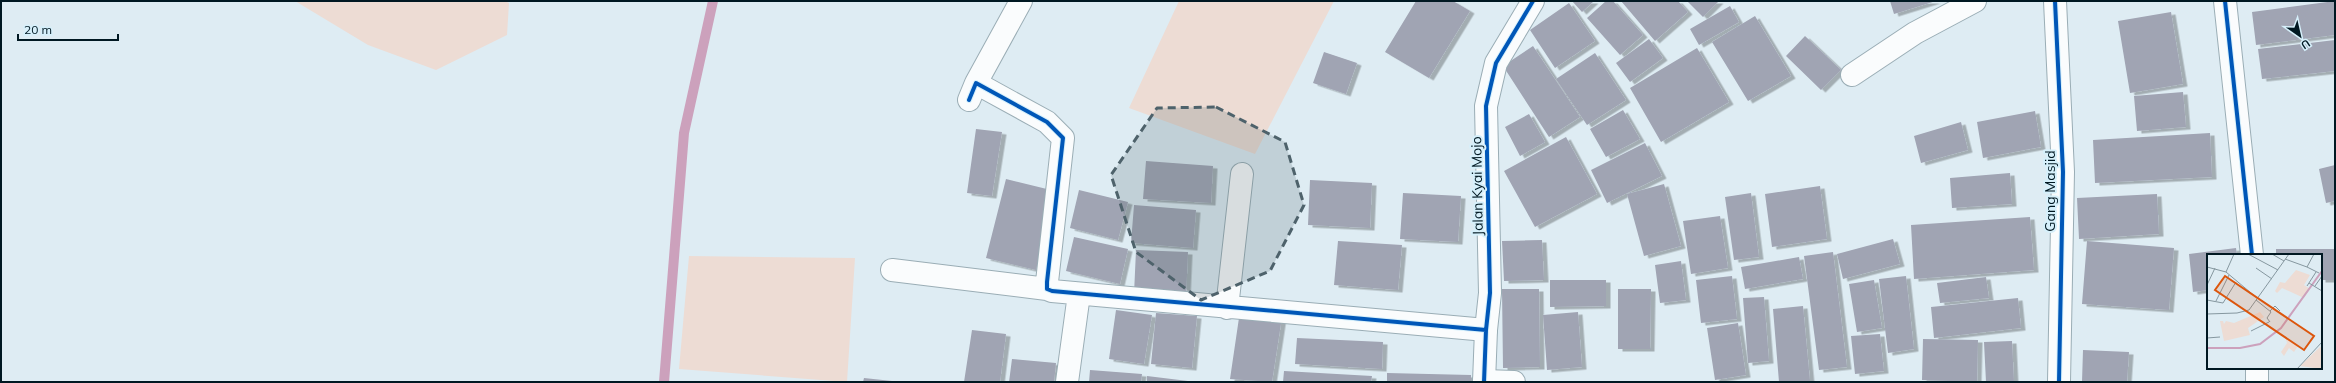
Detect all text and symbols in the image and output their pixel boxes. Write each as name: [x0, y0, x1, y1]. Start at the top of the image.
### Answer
scale bar: [18, 16, 118, 42]
north arrow: [2280, 16, 2320, 56]
text: 20 m: [24, 22, 52, 37]
text: U: [2298, 36, 2313, 52]
street label: Jalan Kyai Mojo: [1467, 136, 1487, 236]
street label: Gang Masjid: [2041, 150, 2059, 232]
inset map: [2207, 254, 2322, 369]

